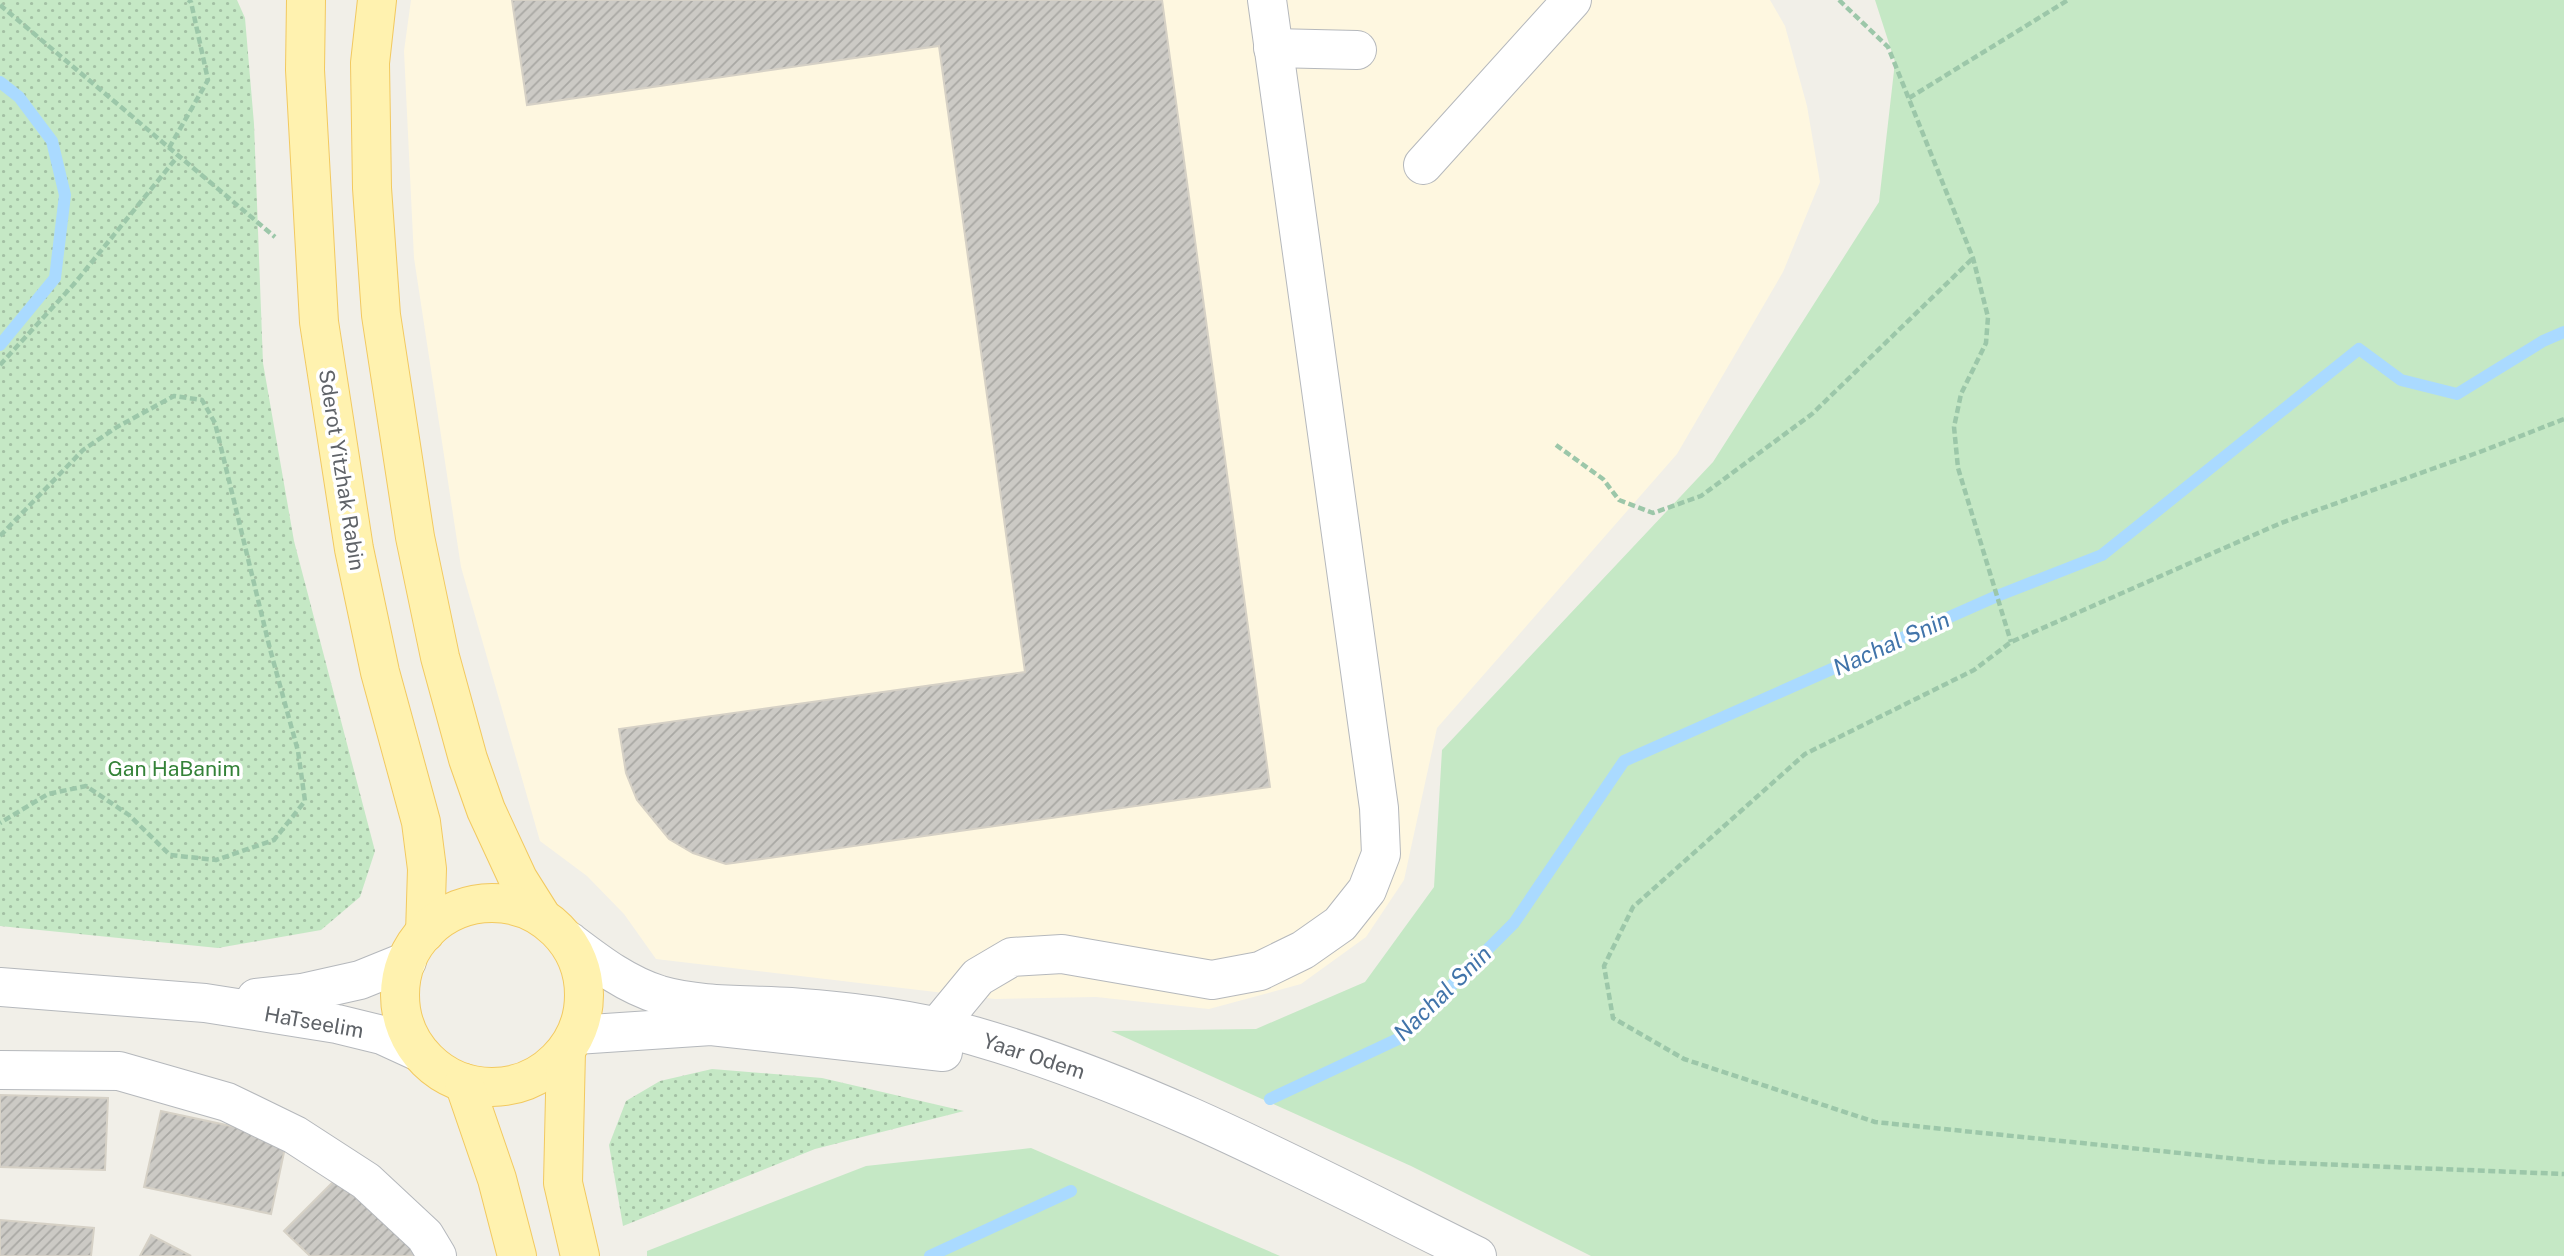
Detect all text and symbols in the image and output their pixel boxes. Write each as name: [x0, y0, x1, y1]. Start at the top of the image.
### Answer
street label: Sderot Yitzhak Rabin: [314, 368, 370, 572]
water label: Nachal Snin: [1828, 605, 1954, 681]
park label: Gan HaBanim: [107, 756, 241, 781]
water label: Nachal Snin: [1388, 940, 1496, 1046]
street label: HaTseelim: [262, 1001, 366, 1043]
street label: Yaar Odem: [980, 1028, 1088, 1084]

